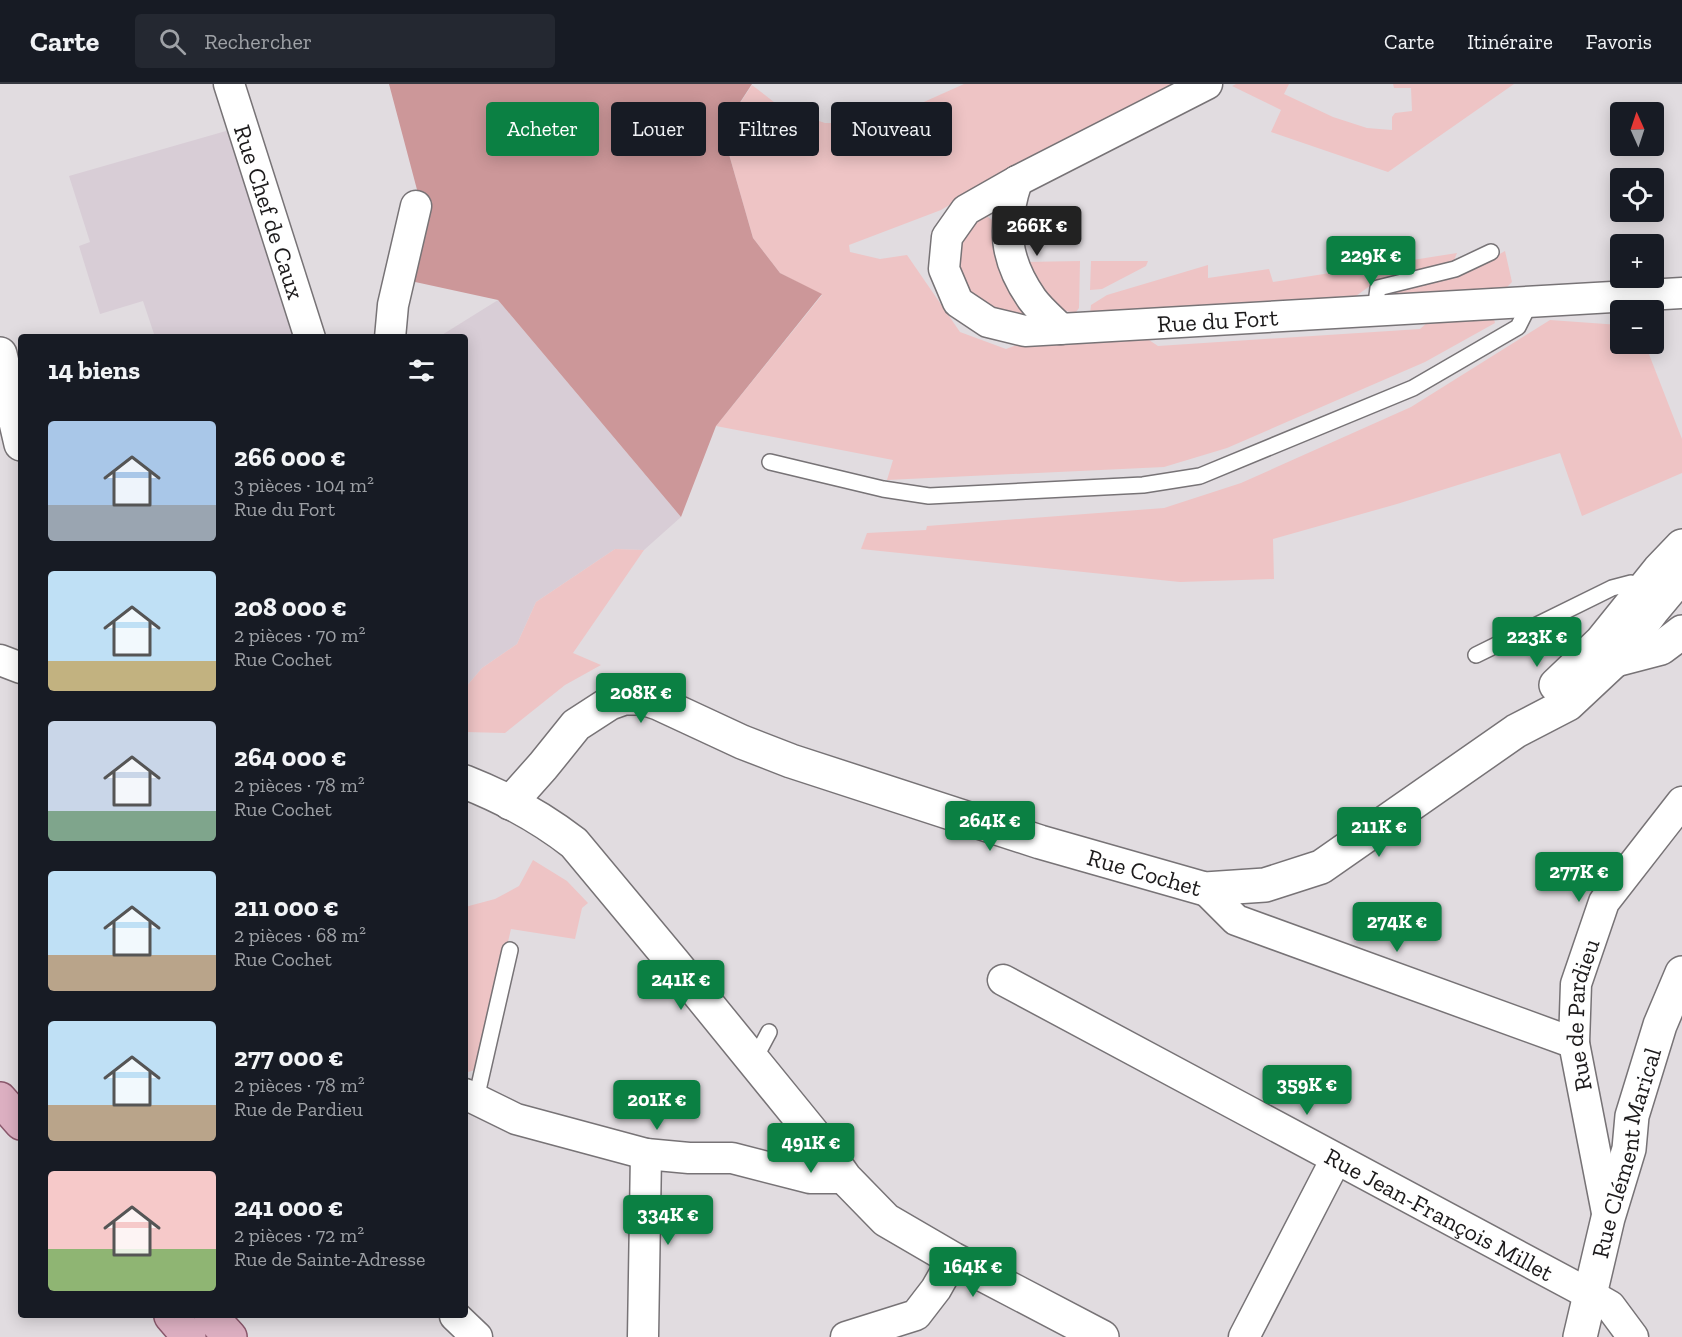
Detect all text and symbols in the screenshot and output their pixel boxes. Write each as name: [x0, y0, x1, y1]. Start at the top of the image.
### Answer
search box: [135, 14, 555, 68]
text: Carte: [30, 25, 99, 58]
icon: search: [156, 25, 189, 58]
text: Rechercher: [204, 28, 312, 55]
text: Carte: [1384, 29, 1434, 54]
text: Itinéraire: [1467, 29, 1553, 54]
text: Favoris: [1586, 29, 1652, 54]
chip: Acheter: [486, 102, 599, 156]
chip: Louer: [611, 102, 706, 156]
chip: Filtres: [718, 102, 819, 156]
chip: Nouveau: [831, 102, 952, 156]
north arrow: [1610, 102, 1664, 156]
map controls: [1610, 102, 1664, 354]
street label: Rue Chef de Caux: [228, 121, 311, 302]
button: locate: [1610, 168, 1664, 222]
pin: 266K €: [988, 206, 1086, 257]
text: 266K €: [1006, 213, 1068, 237]
button: +: [1610, 234, 1664, 288]
pin: 229K €: [1322, 236, 1420, 287]
text: 229K €: [1340, 243, 1402, 267]
button: −: [1610, 300, 1664, 354]
street label: Rue du Fort: [1156, 302, 1279, 338]
text: 14 biens: [48, 354, 140, 386]
icon: filters: [405, 354, 438, 387]
text: 266 000 €: [234, 441, 346, 473]
icon: home: [96, 445, 168, 517]
text: 3 pièces · 104 m²: [234, 473, 374, 497]
text: Rue du Fort: [234, 497, 335, 521]
text: 208 000 €: [234, 591, 347, 623]
icon: home: [96, 595, 168, 667]
pin: 223K €: [1488, 617, 1586, 668]
text: 2 pièces · 70 m²: [234, 623, 365, 647]
text: 223K €: [1506, 624, 1568, 648]
text: Rue Cochet: [234, 647, 332, 671]
pin: 208K €: [592, 673, 690, 724]
text: 208K €: [610, 680, 672, 704]
text: 264 000 €: [234, 741, 347, 773]
icon: home: [96, 745, 168, 817]
text: 2 pièces · 78 m²: [234, 773, 365, 797]
text: Rue Cochet: [234, 797, 332, 821]
pin: 264K €: [941, 801, 1039, 852]
pin: 211K €: [1330, 807, 1428, 858]
text: 264K €: [959, 808, 1021, 832]
text: 211K €: [1351, 814, 1407, 838]
street label: Rue Cochet: [1084, 842, 1205, 902]
pin: 277K €: [1530, 852, 1628, 903]
text: 277K €: [1549, 859, 1609, 883]
text: 211 000 €: [234, 891, 339, 923]
icon: home: [96, 895, 168, 967]
pin: 274K €: [1348, 902, 1446, 953]
text: 274K €: [1367, 909, 1427, 933]
text: 2 pièces · 68 m²: [234, 923, 366, 947]
street label: Rue de Pardieu: [1559, 934, 1605, 1094]
text: Rue Cochet: [234, 947, 332, 971]
pin: 241K €: [632, 960, 730, 1011]
text: 241K €: [651, 967, 711, 991]
text: 277 000 €: [234, 1041, 344, 1073]
street label: Rue Clément Marical: [1585, 1044, 1667, 1261]
icon: home: [96, 1045, 168, 1117]
pin: 359K €: [1258, 1065, 1356, 1116]
text: 359K €: [1277, 1072, 1337, 1096]
text: 2 pièces · 78 m²: [234, 1073, 365, 1097]
pin: 201K €: [608, 1080, 706, 1131]
text: 201K €: [627, 1087, 687, 1111]
text: Rue de Pardieu: [234, 1097, 363, 1121]
pin: 491K €: [762, 1123, 860, 1174]
text: 491K €: [781, 1130, 841, 1154]
street label: Rue Jean-François Millet: [1320, 1141, 1559, 1287]
text: 241 000 €: [234, 1191, 343, 1223]
icon: home: [96, 1195, 168, 1267]
pin: 334K €: [619, 1195, 717, 1246]
text: 334K €: [637, 1202, 699, 1226]
text: 2 pièces · 72 m²: [234, 1223, 364, 1247]
text: Rue de Sainte-Adresse: [234, 1247, 425, 1271]
pin: 164K €: [924, 1247, 1022, 1298]
text: 164K €: [943, 1254, 1003, 1278]

